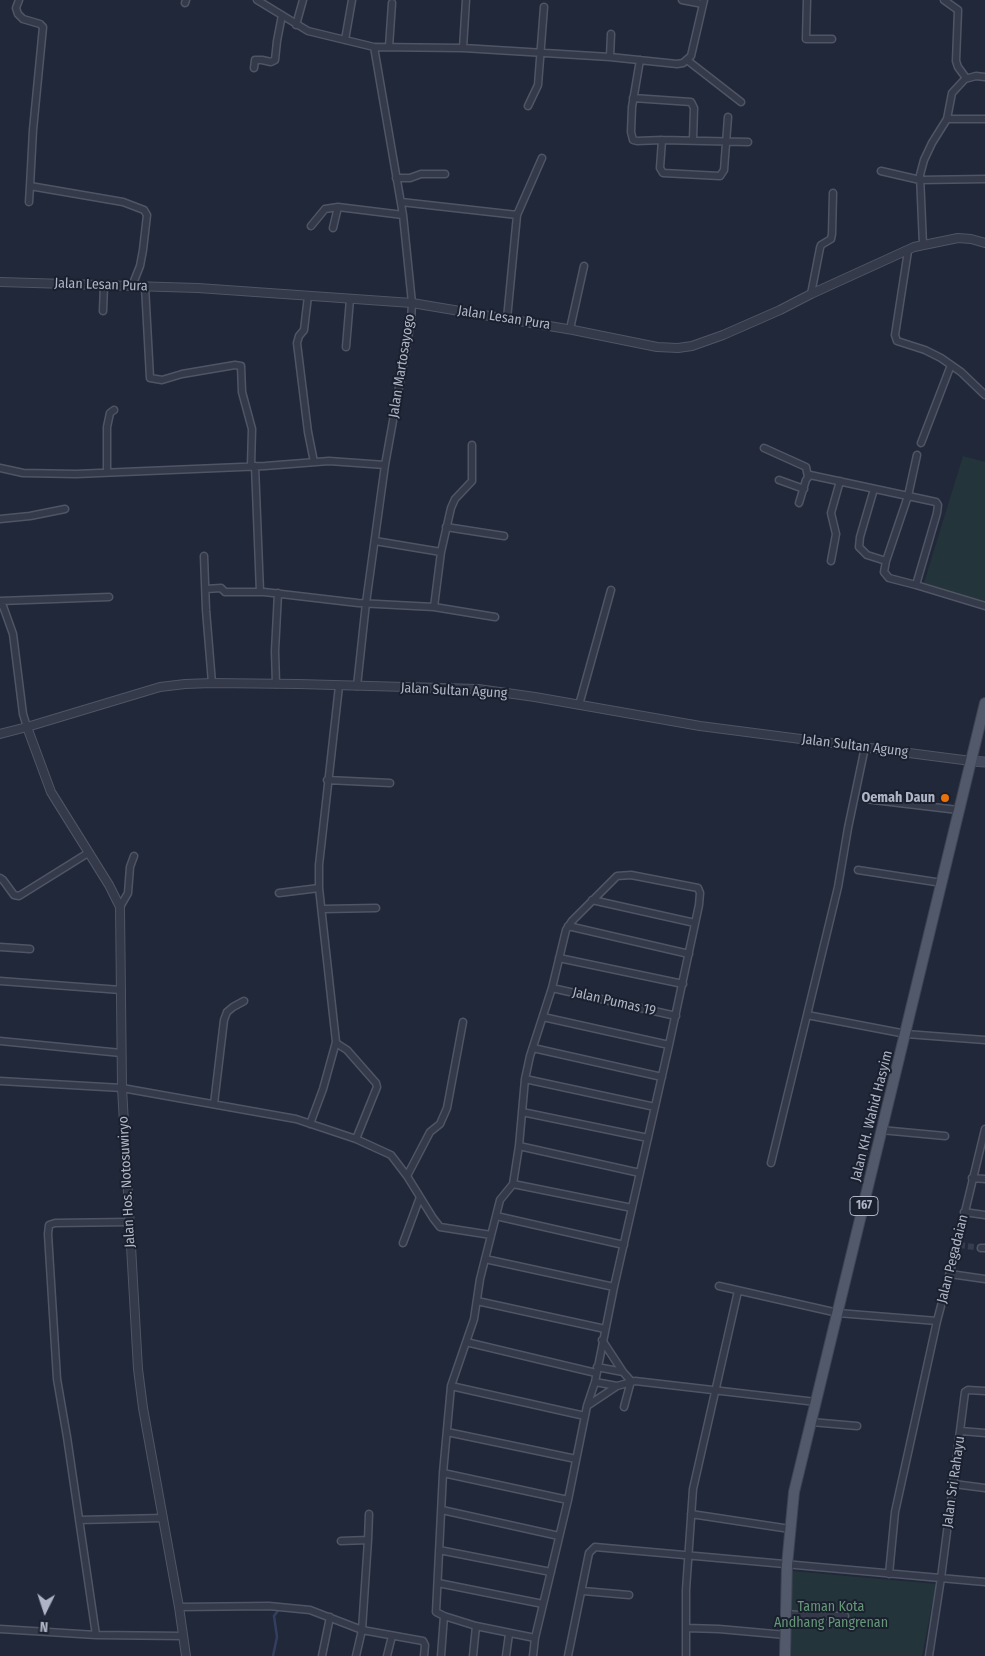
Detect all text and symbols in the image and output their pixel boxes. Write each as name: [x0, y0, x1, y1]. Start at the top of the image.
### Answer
street label: Jalan Lesan Pura: [54, 275, 148, 295]
street label: Jalan Lesan Pura: [456, 302, 552, 334]
street label: Jalan Martosayogo: [385, 313, 419, 419]
street label: Jalan Sultan Agung: [400, 680, 508, 702]
street label: Jalan Sultan Agung: [801, 731, 909, 761]
place label: Oemah Daun: [861, 790, 935, 806]
marker: Oemah Daun: [939, 792, 951, 804]
street label: Jalan Pumas 19: [571, 984, 657, 1020]
street label: Jalan KH. Wahid Hasyim: [848, 1049, 896, 1183]
street label: Jalan Hos. Notosuwiryo: [115, 1116, 139, 1248]
road number: 167: [850, 1196, 878, 1216]
street label: Jalan Pegadaian: [934, 1213, 972, 1305]
street label: Jalan Sri Rahayu: [939, 1435, 969, 1529]
north arrow: [20, 1586, 70, 1636]
park label: Taman Kota Andhang Pangrenan: [774, 1599, 888, 1631]
text: N: [39, 1618, 49, 1635]

